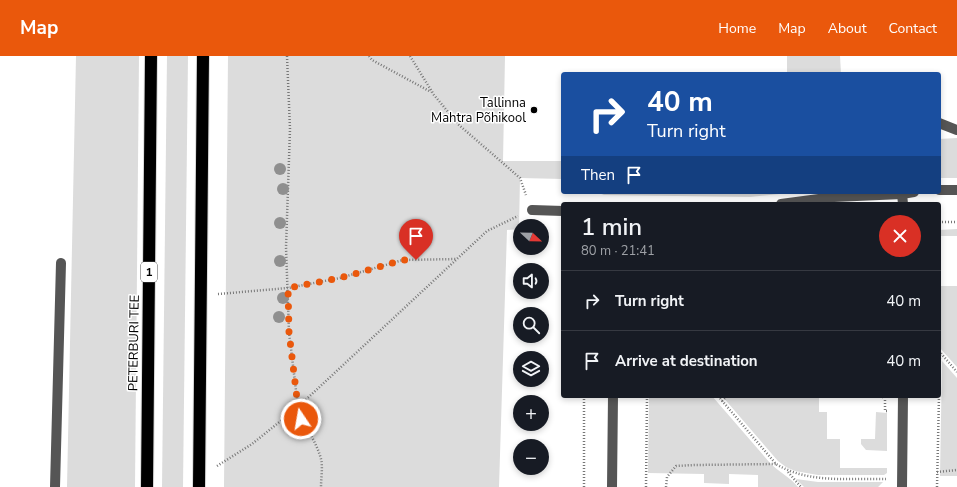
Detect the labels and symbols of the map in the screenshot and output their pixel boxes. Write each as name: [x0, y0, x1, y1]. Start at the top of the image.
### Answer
place label: Tallinna Mahtra Põhikool: [431, 94, 526, 127]
marker: Tallinna Mahtra Põhikool: [529, 105, 539, 115]
pin: [399, 219, 433, 260]
north arrow: [513, 219, 549, 255]
road number: 1: [141, 262, 157, 282]
street label: PETERBURI TEE: [124, 295, 144, 391]
position arrow: [280, 398, 322, 440]

